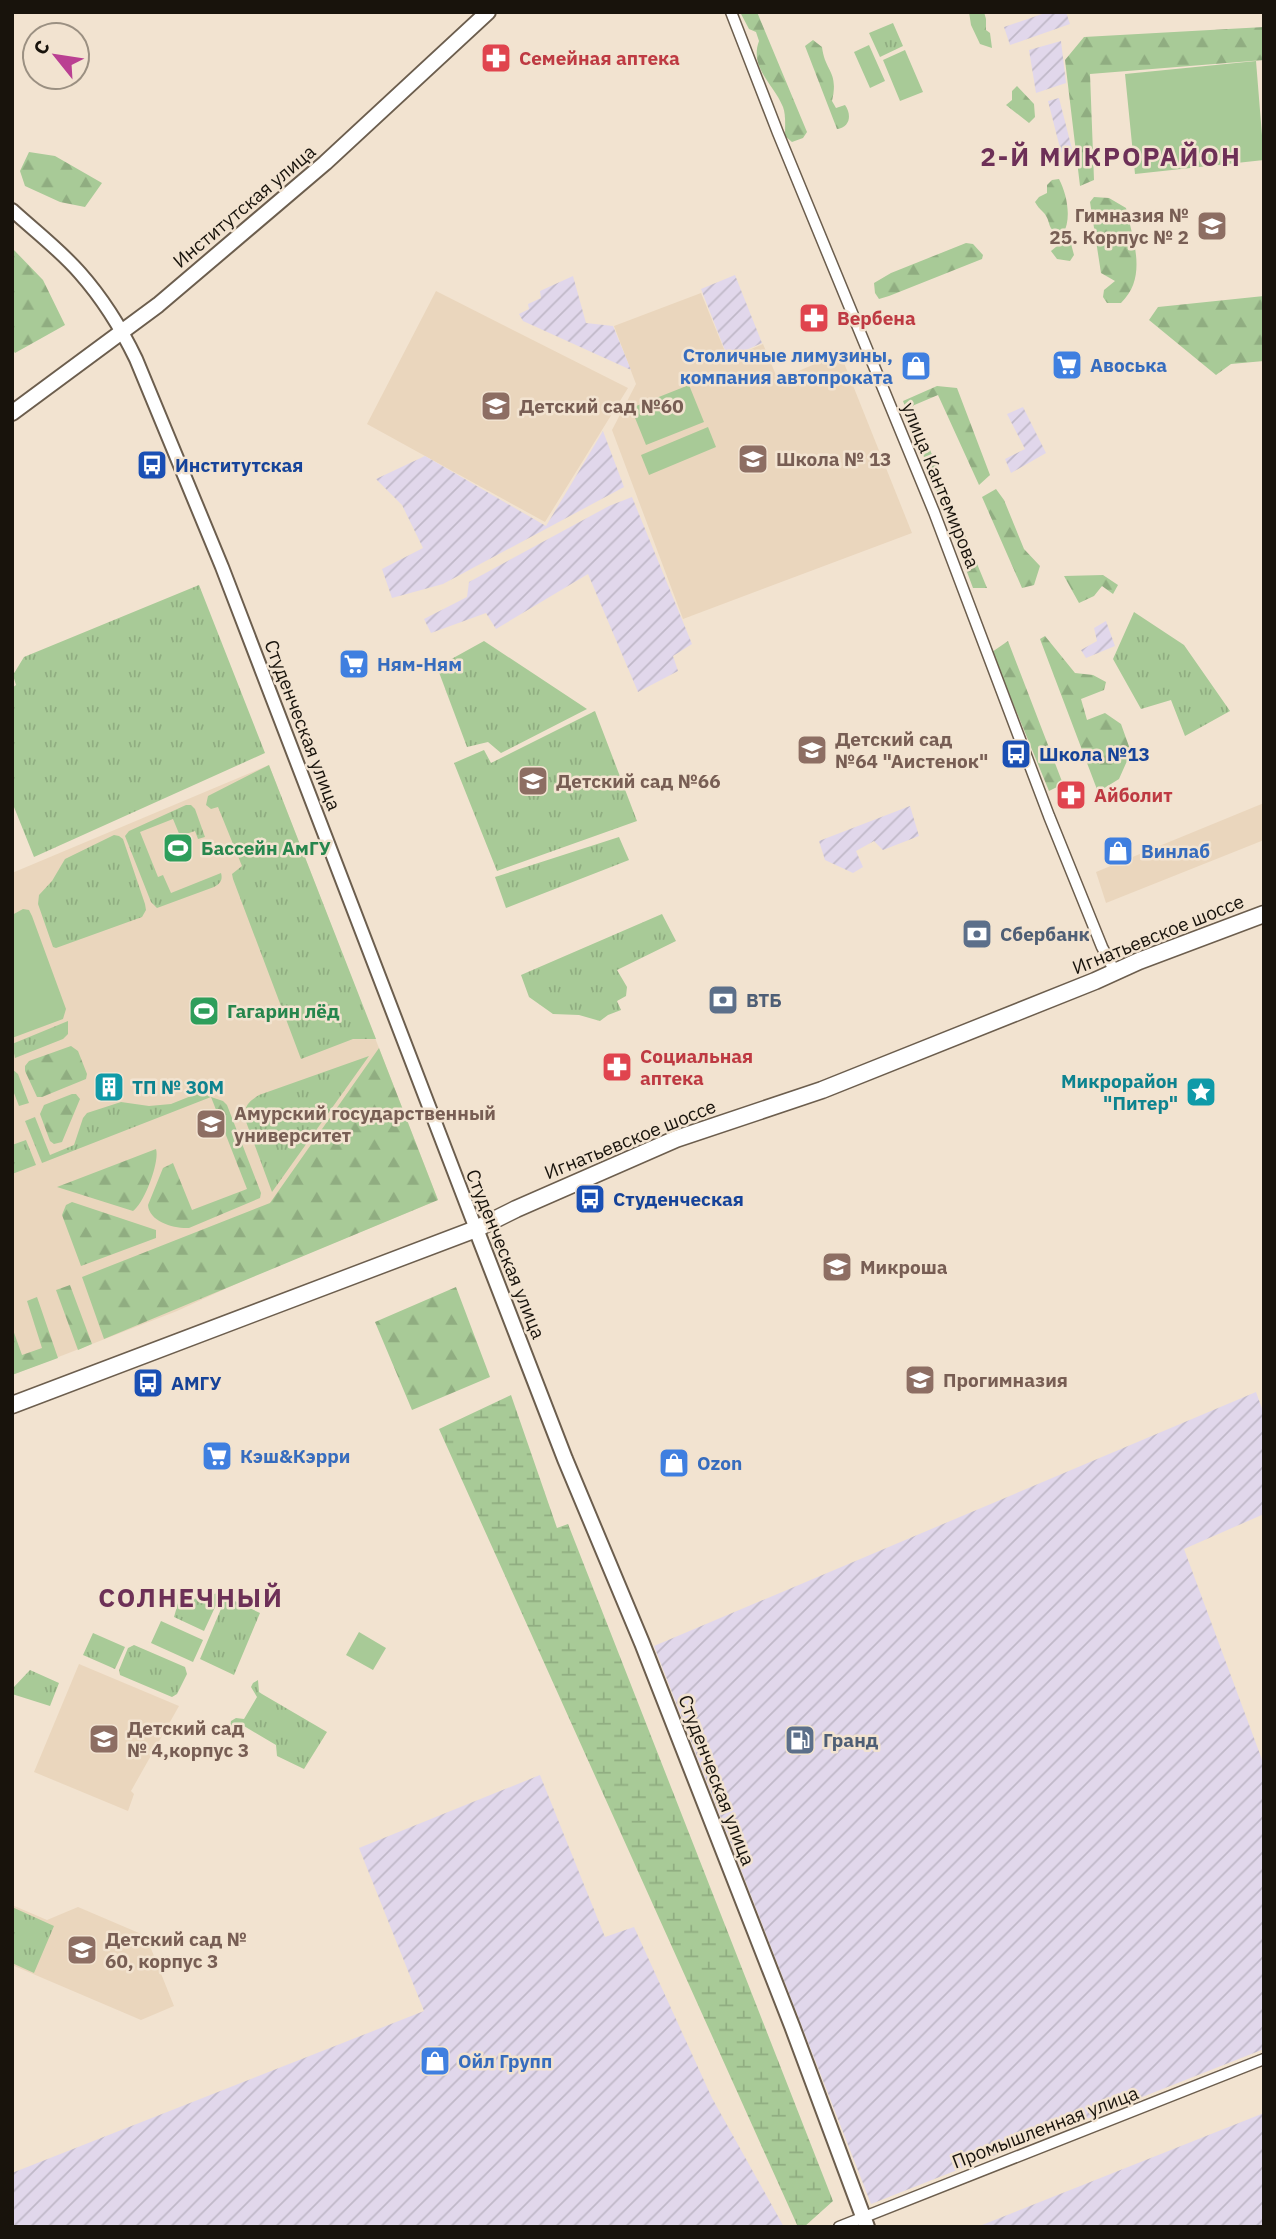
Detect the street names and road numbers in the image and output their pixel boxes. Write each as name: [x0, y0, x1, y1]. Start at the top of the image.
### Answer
street label: Институтская улица: [168, 139, 320, 273]
street label: улица Кантемирова: [897, 399, 985, 571]
street label: Студенческая улица: [259, 636, 347, 814]
street label: Игнатьевское шоссе: [1069, 889, 1247, 979]
street label: Игнатьевское шоссе: [541, 1094, 719, 1184]
street label: Студенческая улица: [461, 1166, 551, 1342]
street label: Студенческая улица: [673, 1691, 761, 1869]
street label: Промышленная улица: [948, 2080, 1142, 2174]

